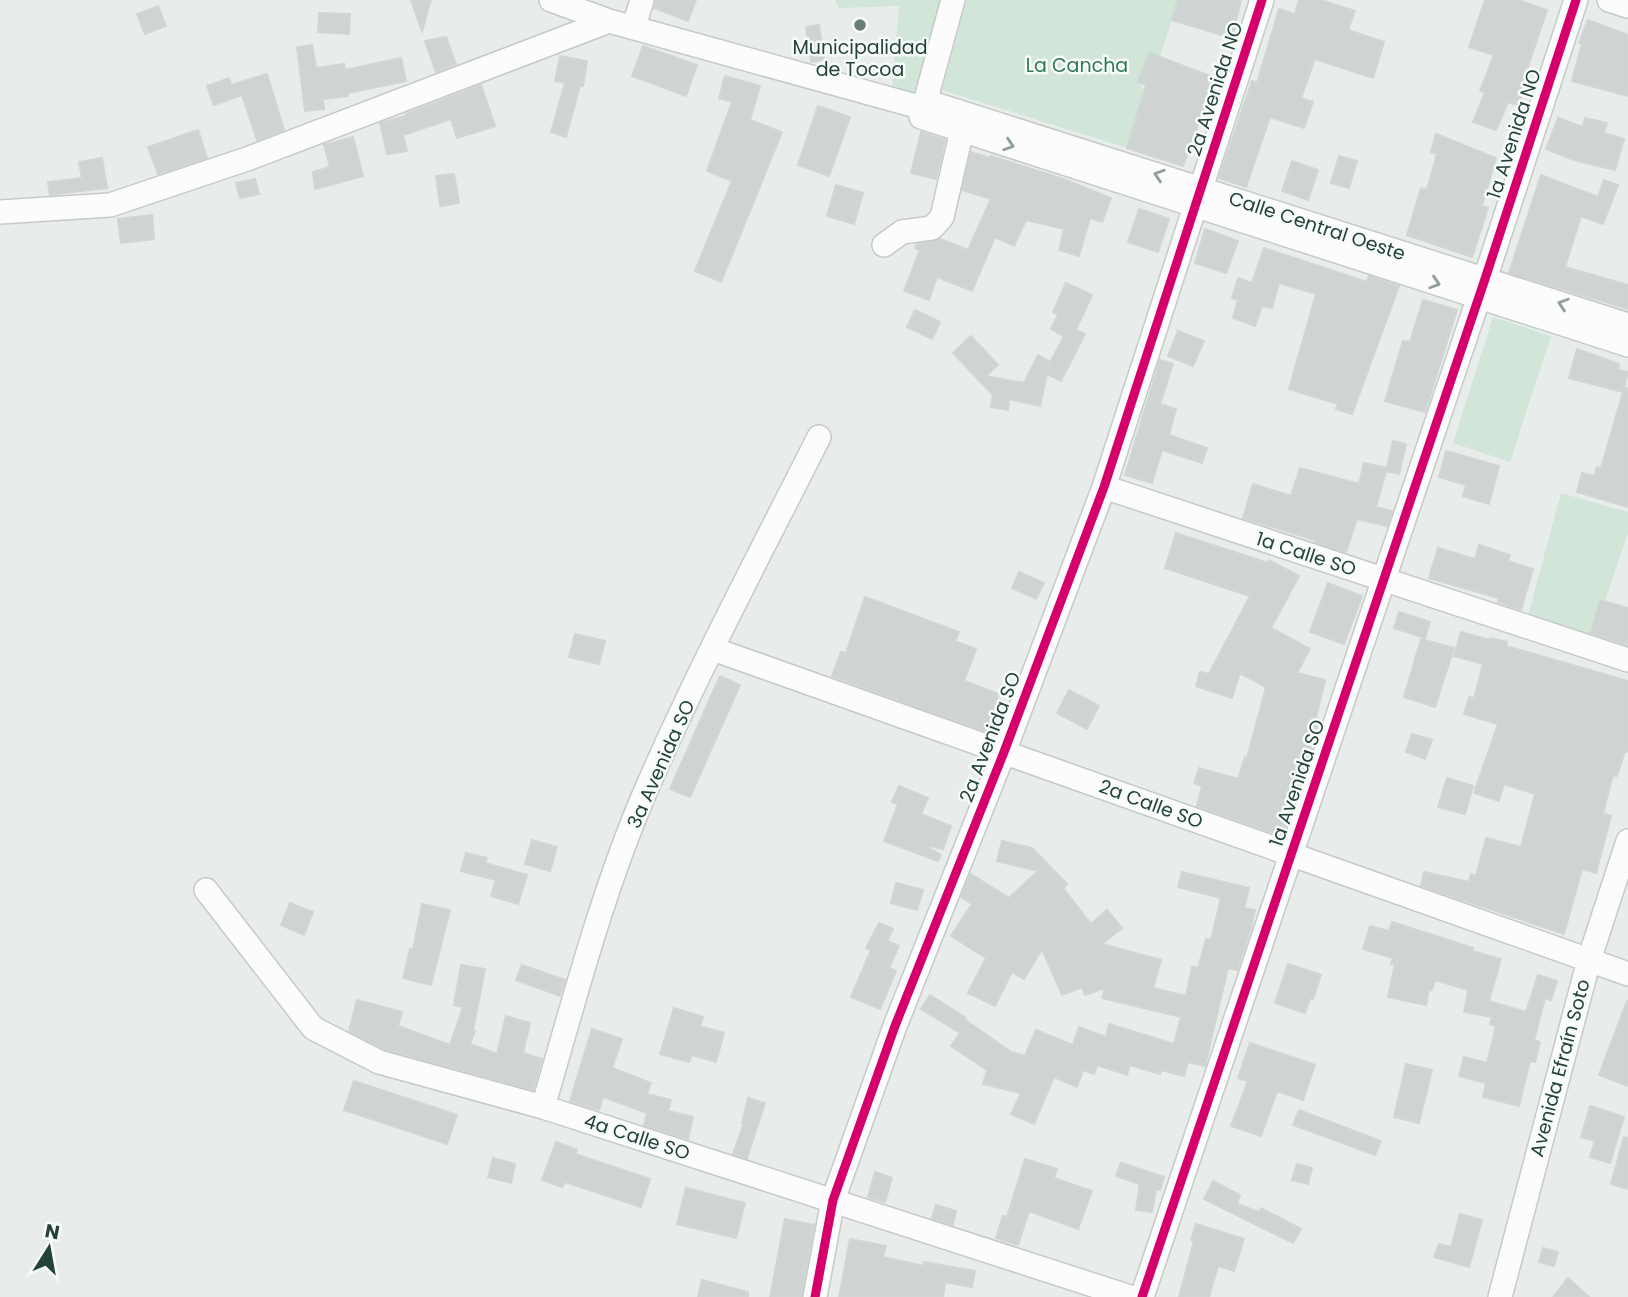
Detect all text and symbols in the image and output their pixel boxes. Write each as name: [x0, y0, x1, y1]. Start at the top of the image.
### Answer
marker: Municipalidad de Tocoa: [852, 17, 868, 33]
street label: 2a Avenida NO: [1181, 18, 1249, 160]
place label: Municipalidad de Tocoa: [792, 34, 928, 83]
park label: La Cancha: [1026, 52, 1128, 79]
street label: 1a Avenida NO: [1480, 66, 1548, 202]
one-way arrow: [1003, 137, 1015, 152]
one-way arrow: [1154, 169, 1166, 184]
street label: Calle Central Oeste: [1225, 185, 1409, 267]
one-way arrow: [1429, 275, 1441, 289]
one-way arrow: [1557, 298, 1570, 312]
street label: 1a Calle SO: [1252, 525, 1360, 583]
street label: 2a Avenida SO: [953, 668, 1027, 806]
street label: 3a Avenida SO: [621, 695, 701, 833]
street label: 1a Avenida SO: [1263, 716, 1331, 850]
street label: 2a Calle SO: [1095, 773, 1207, 835]
street label: Avenida Efraín Soto: [1523, 976, 1597, 1160]
street label: 4a Calle SO: [581, 1107, 693, 1167]
north arrow: [14, 1213, 84, 1283]
text: N: [43, 1217, 62, 1246]

